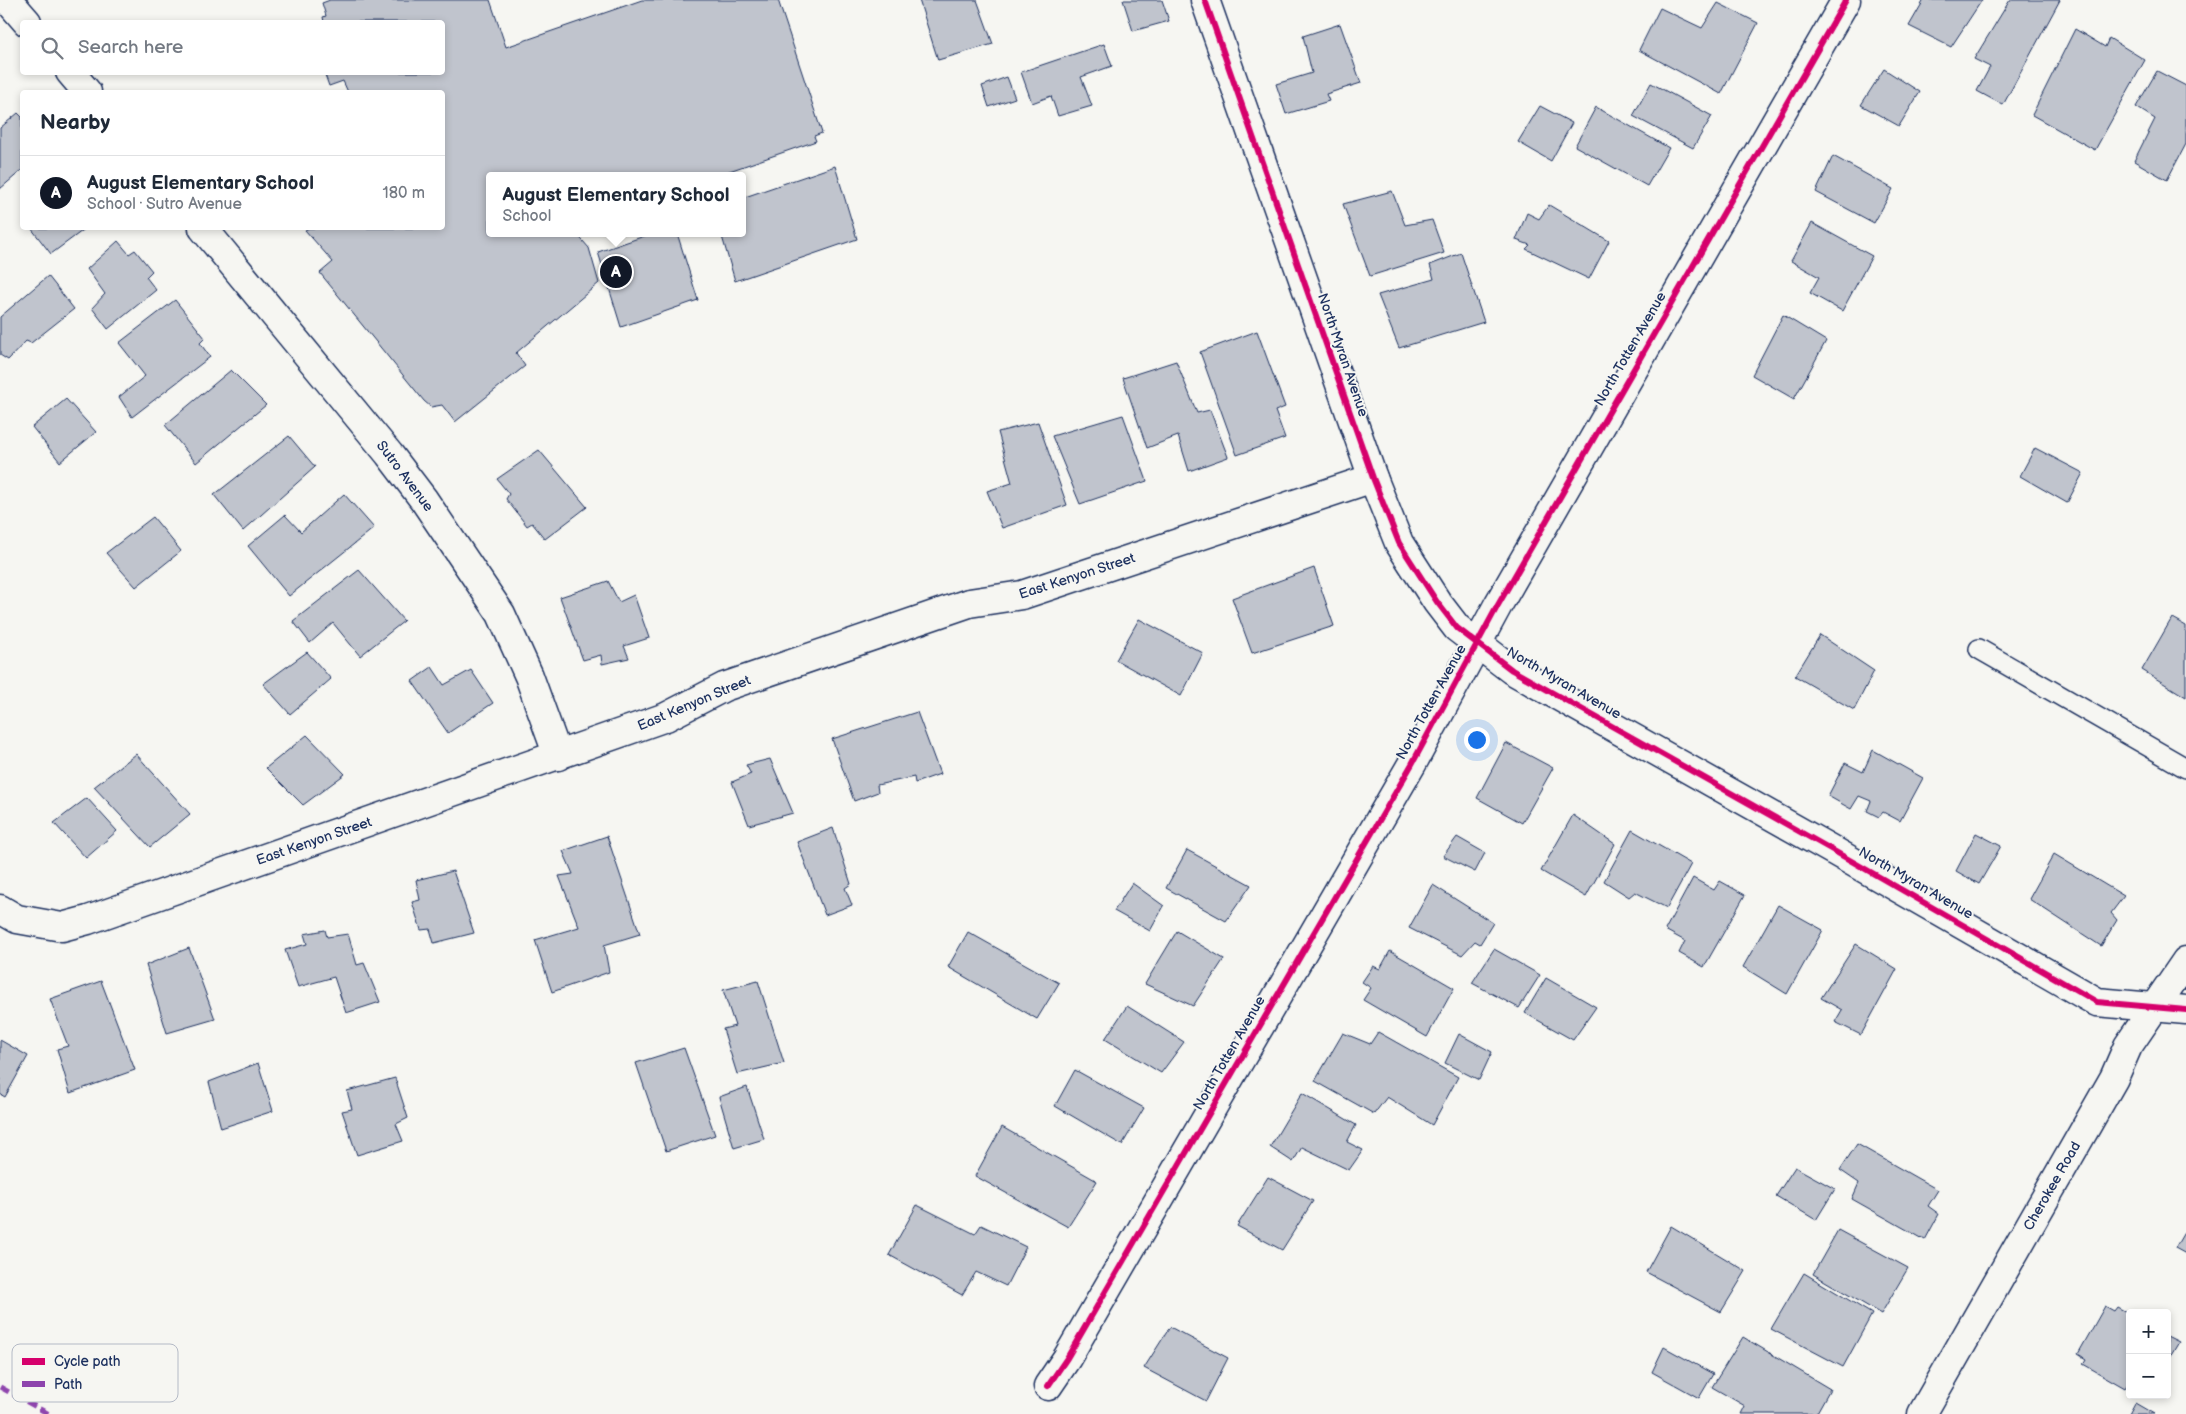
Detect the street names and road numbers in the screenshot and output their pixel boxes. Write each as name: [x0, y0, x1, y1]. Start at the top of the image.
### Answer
street label: North Totten Avenue: [1590, 289, 1670, 409]
street label: North Myran Avenue: [1314, 291, 1372, 419]
street label: Sutro Avenue: [373, 437, 437, 515]
street label: East Kenyon Street: [1017, 549, 1138, 603]
street label: North Totten Avenue: [1392, 641, 1470, 763]
street label: North Myran Avenue: [1504, 643, 1624, 723]
street label: East Kenyon Street: [635, 671, 754, 734]
street label: East Kenyon Street: [254, 813, 375, 869]
street label: North Myran Avenue: [1856, 843, 1976, 923]
street label: North Totten Avenue: [1189, 993, 1269, 1113]
street label: Cherokee Road: [2020, 1139, 2084, 1233]

